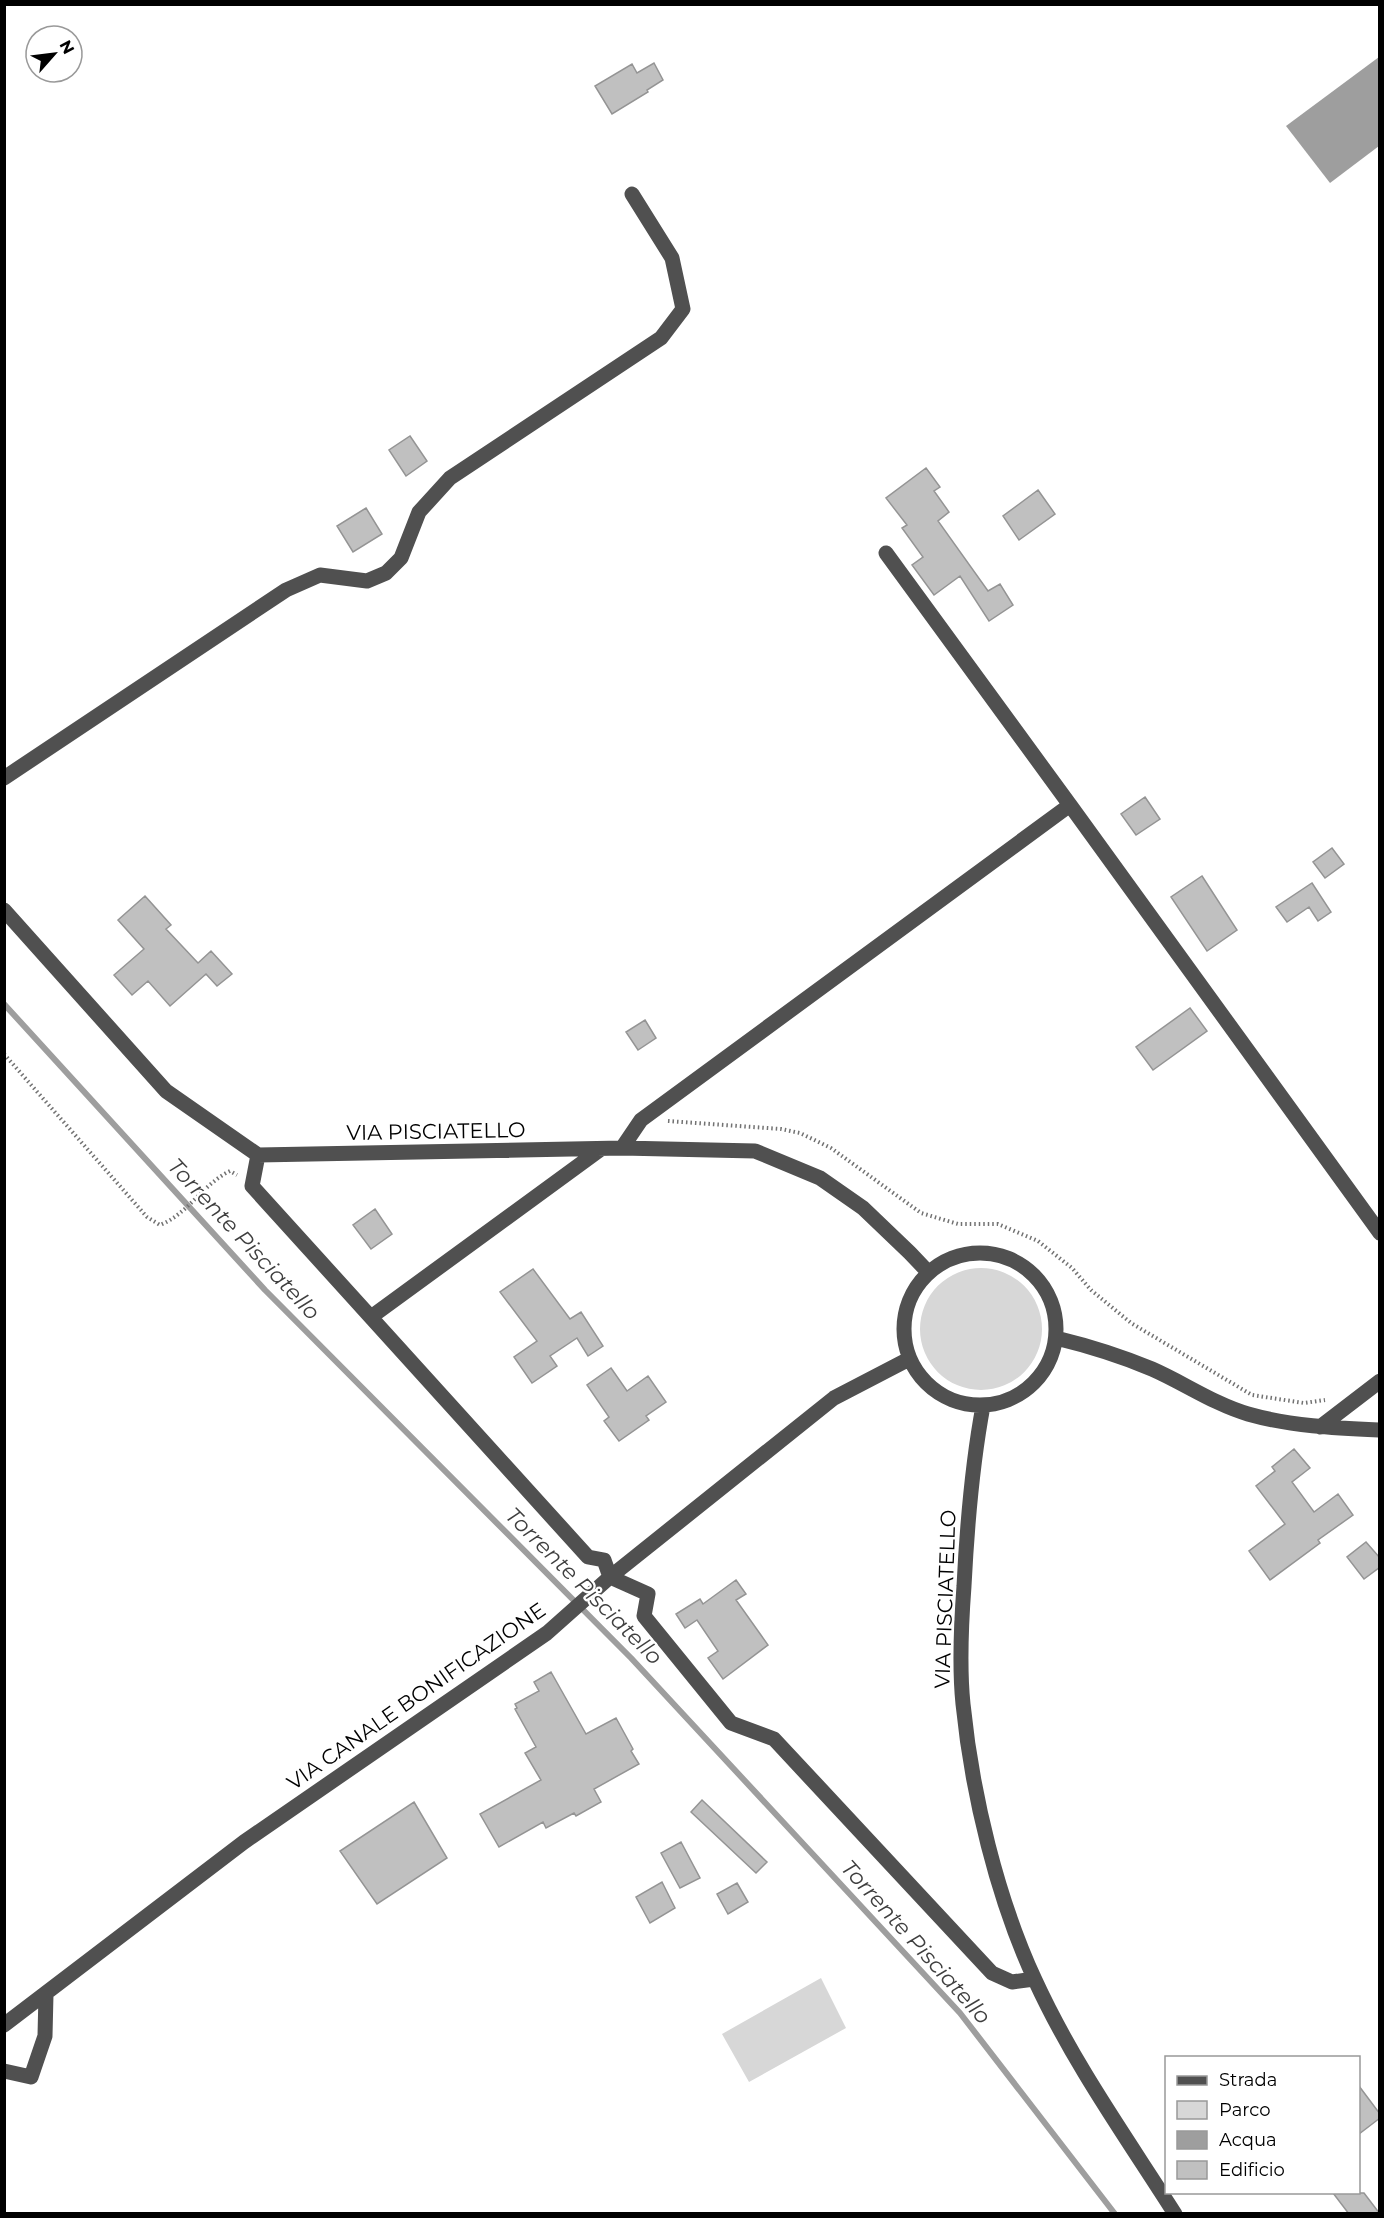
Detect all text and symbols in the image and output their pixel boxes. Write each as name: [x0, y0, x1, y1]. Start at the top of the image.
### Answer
north arrow: [24, 24, 84, 84]
text: N: [55, 37, 78, 57]
street label: VIA PISCIATELLO: [346, 1117, 526, 1145]
water label: Torrente Pisciatello: [162, 1153, 326, 1325]
water label: Torrente Pisciatello: [500, 1502, 668, 1670]
street label: VIA PISCIATELLO: [929, 1509, 961, 1689]
street label: VIA CANALE BONIFICAZIONE: [282, 1597, 550, 1795]
water label: Torrente Pisciatello: [835, 1855, 997, 2029]
legend: [1165, 2056, 1360, 2194]
text: Strada: [1219, 2069, 1277, 2091]
text: Parco: [1219, 2099, 1271, 2121]
text: Acqua: [1219, 2129, 1277, 2151]
text: Edificio: [1219, 2159, 1285, 2181]

